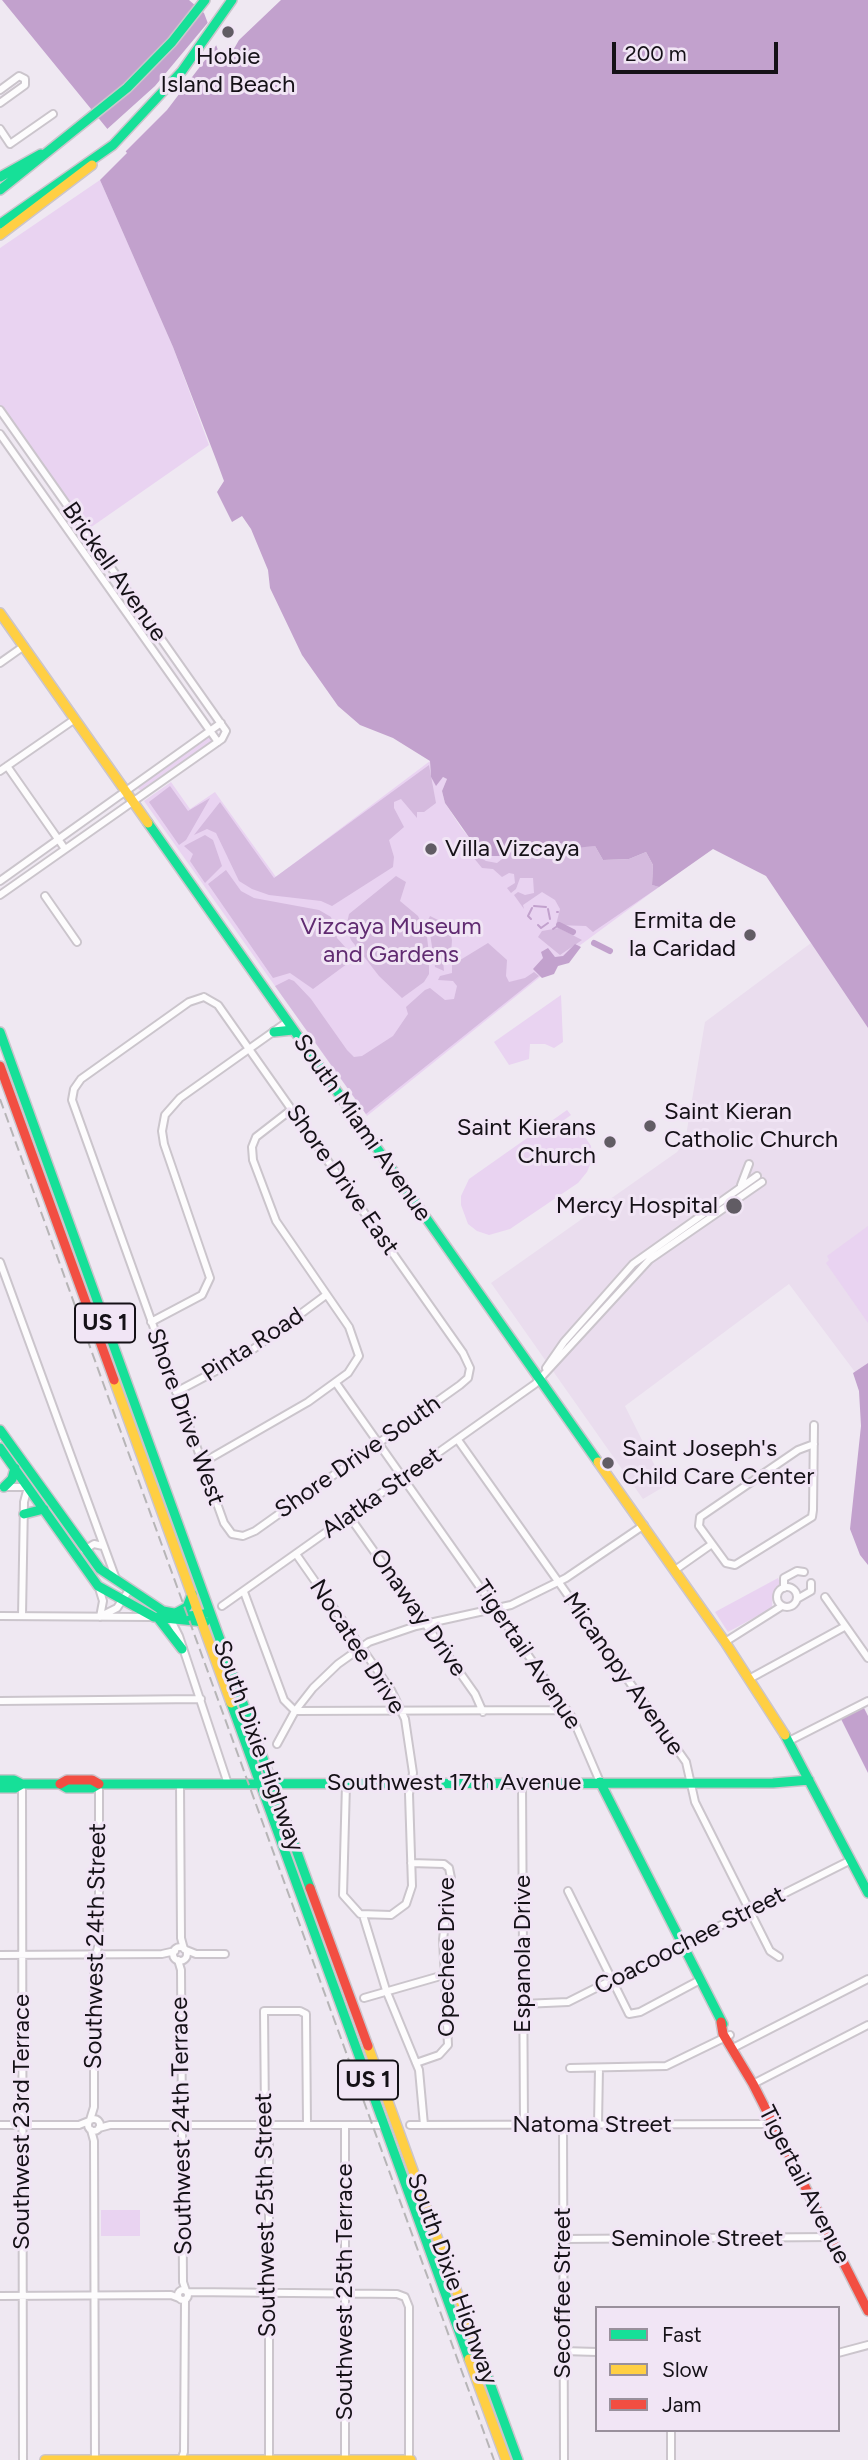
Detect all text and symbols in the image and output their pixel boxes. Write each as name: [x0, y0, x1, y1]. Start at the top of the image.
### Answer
marker: Hobie Island Beach: [220, 24, 236, 40]
scale bar: [616, 28, 782, 72]
text: 200 m: [625, 41, 687, 66]
place label: Hobie Island Beach: [161, 43, 295, 99]
street label: Brickell Avenue: [55, 497, 173, 647]
place label: Villa Vizcaya: [445, 835, 580, 863]
marker: Villa Vizcaya: [423, 841, 439, 857]
place label: Ermita de la Caridad: [629, 907, 736, 963]
park label: Vizcaya Museum and Gardens: [300, 913, 482, 969]
marker: Ermita de la Caridad: [742, 927, 758, 943]
street label: South Miami Avenue: [287, 1029, 437, 1227]
place label: Saint Kieran Catholic Church: [664, 1098, 838, 1154]
street label: Shore Drive East: [279, 1099, 405, 1261]
place label: Saint Kierans Church: [457, 1114, 596, 1170]
marker: Saint Kieran Catholic Church: [642, 1118, 658, 1134]
marker: Saint Kierans Church: [602, 1134, 618, 1150]
place label: Mercy Hospital: [556, 1192, 718, 1220]
marker: Mercy Hospital: [724, 1196, 744, 1216]
street label: Pinta Road: [197, 1302, 309, 1388]
road number: US 1: [75, 1304, 135, 1342]
street label: Shore Drive West: [140, 1325, 230, 1509]
street label: Shore Drive South: [270, 1389, 446, 1525]
place label: Saint Joseph's Child Care Center: [622, 1435, 814, 1491]
street label: Alatka Street: [317, 1441, 447, 1545]
marker: Saint Joseph's Child Care Center: [600, 1455, 616, 1471]
street label: Onaway Drive: [364, 1544, 472, 1682]
street label: Nocatee Drive: [303, 1574, 411, 1720]
street label: Tigertail Avenue: [467, 1575, 587, 1735]
street label: Micanopy Avenue: [556, 1587, 690, 1761]
street label: South Dixie Highway: [206, 1636, 310, 1856]
street label: Southwest 17th Avenue: [327, 1769, 581, 1797]
street label: Southwest 24th Street: [79, 1823, 113, 2069]
street label: Espanola Drive: [509, 1875, 537, 2033]
street label: Opechee Drive: [433, 1877, 461, 2037]
street label: Coacoochee Street: [590, 1881, 790, 2001]
street label: Southwest 23rd Terrace: [8, 1994, 36, 2250]
street label: Southwest 24th Terrace: [165, 1997, 199, 2255]
road number: US 1: [338, 2060, 398, 2100]
street label: Southwest 25th Street: [249, 2092, 283, 2338]
street label: Tigertail Avenue: [752, 2101, 856, 2269]
street label: Natoma Street: [512, 2111, 672, 2139]
street label: Southwest 25th Terrace: [331, 2163, 359, 2421]
street label: South Dixie Highway: [400, 2169, 504, 2389]
street label: Secoffee Street: [549, 2207, 577, 2379]
street label: Seminole Street: [611, 2225, 783, 2253]
legend: [595, 2306, 840, 2432]
text: Fast: [662, 2322, 702, 2347]
text: Slow: [662, 2357, 708, 2382]
text: Jam: [662, 2392, 701, 2417]

